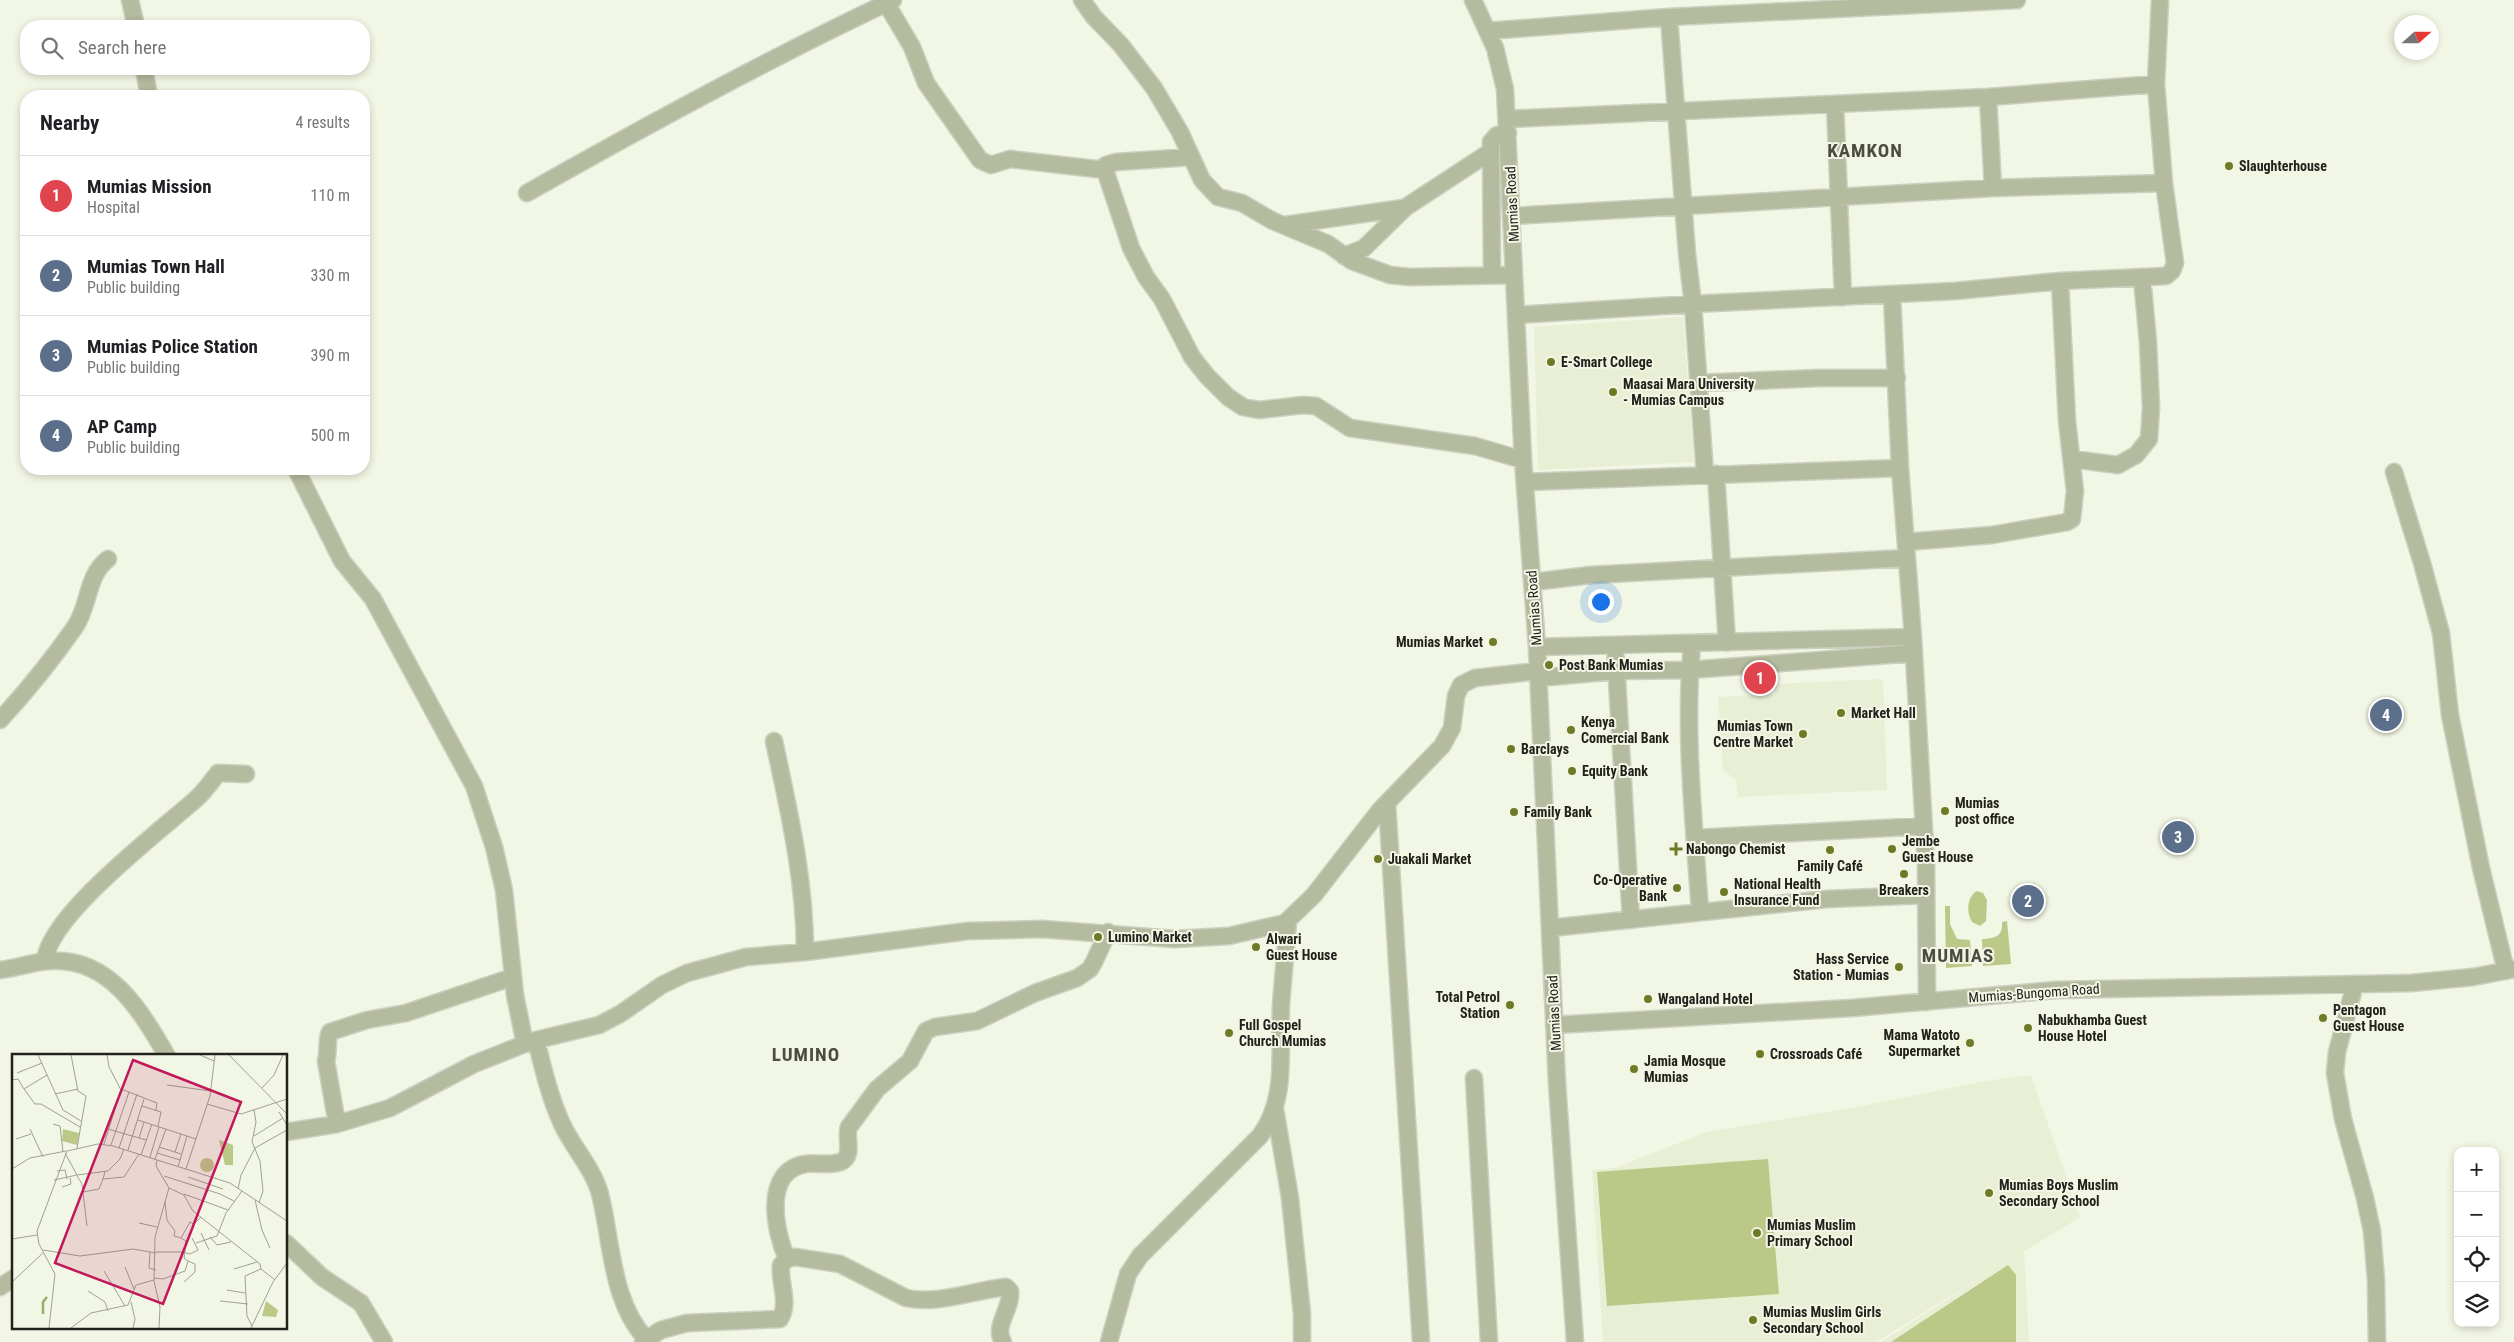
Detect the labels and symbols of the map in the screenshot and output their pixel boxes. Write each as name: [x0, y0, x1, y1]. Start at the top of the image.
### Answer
north arrow: [2394, 15, 2439, 60]
district label: KAMKON: [1827, 139, 1903, 162]
place label: Slaughterhouse: [2239, 158, 2327, 174]
marker: Slaughterhouse: [2223, 160, 2235, 172]
street label: Mumias Road: [1502, 166, 1522, 242]
place label: E-Smart College: [1561, 354, 1653, 370]
marker: E-Smart College: [1545, 356, 1557, 368]
place label: Maasai Mara University - Mumias Campus: [1623, 376, 1755, 408]
marker: Maasai Mara University - Mumias Campus: [1607, 386, 1619, 398]
street label: Mumias Road: [1523, 570, 1545, 646]
your location: [1588, 589, 1614, 615]
place label: Mumias Market: [1396, 634, 1483, 650]
marker: Mumias Market: [1487, 636, 1499, 648]
place label: Post Bank Mumias: [1559, 657, 1663, 673]
marker: Post Bank Mumias: [1543, 659, 1555, 671]
pin: 1: [1744, 659, 1776, 697]
pin: 4: [2370, 696, 2402, 734]
place label: Market Hall: [1851, 705, 1916, 721]
marker: Market Hall: [1835, 707, 1847, 719]
place label: Kenya Comercial Bank: [1581, 714, 1669, 746]
place label: Mumias Town Centre Market: [1713, 718, 1793, 750]
marker: Kenya Comercial Bank: [1565, 724, 1577, 736]
marker: Mumias Town Centre Market: [1797, 728, 1809, 740]
place label: Barclays: [1521, 741, 1569, 757]
marker: Barclays: [1505, 743, 1517, 755]
place label: Equity Bank: [1582, 763, 1648, 779]
marker: Equity Bank: [1566, 765, 1578, 777]
place label: Mumias post office: [1955, 795, 2015, 827]
place label: Family Bank: [1524, 804, 1592, 820]
marker: Mumias post office: [1939, 805, 1951, 817]
marker: Family Bank: [1508, 806, 1520, 818]
pin: 3: [2162, 818, 2194, 856]
place label: Jembe Guest House: [1902, 833, 1973, 865]
place label: Nabongo Chemist: [1686, 841, 1785, 857]
marker: Nabongo Chemist: [1670, 843, 1682, 855]
marker: Jembe Guest House: [1886, 843, 1898, 855]
marker: Family Café: [1824, 844, 1836, 856]
place label: Juakali Market: [1388, 851, 1471, 867]
marker: Juakali Market: [1372, 853, 1384, 865]
place label: Family Café: [1797, 858, 1863, 874]
marker: Breakers: [1898, 868, 1910, 880]
place label: Co-Operative Bank: [1593, 872, 1667, 904]
place label: National Health Insurance Fund: [1734, 876, 1821, 908]
marker: Co-Operative Bank: [1671, 882, 1683, 894]
place label: Breakers: [1879, 882, 1929, 898]
pin: 2: [2012, 882, 2044, 920]
marker: National Health Insurance Fund: [1718, 886, 1730, 898]
place label: Lumino Market: [1108, 929, 1192, 945]
marker: Lumino Market: [1092, 931, 1104, 943]
place label: Alwari Guest House: [1266, 931, 1337, 963]
marker: Alwari Guest House: [1250, 941, 1262, 953]
district label: MUMIAS: [1922, 944, 1994, 967]
place label: Hass Service Station - Mumias: [1793, 951, 1889, 983]
marker: Hass Service Station - Mumias: [1893, 961, 1905, 973]
street label: Mumias Road: [1544, 975, 1564, 1051]
street label: Mumias-Bungoma Road: [1968, 980, 2100, 1006]
place label: Total Petrol Station: [1435, 989, 1500, 1021]
place label: Wangaland Hotel: [1658, 991, 1753, 1007]
marker: Wangaland Hotel: [1642, 993, 1654, 1005]
marker: Total Petrol Station: [1504, 999, 1516, 1011]
place label: Pentagon Guest House: [2333, 1002, 2404, 1034]
place label: Nabukhamba Guest House Hotel: [2038, 1012, 2147, 1044]
marker: Pentagon Guest House: [2317, 1012, 2329, 1024]
place label: Full Gospel Church Mumias: [1239, 1017, 1326, 1049]
marker: Nabukhamba Guest House Hotel: [2022, 1022, 2034, 1034]
marker: Full Gospel Church Mumias: [1223, 1027, 1235, 1039]
place label: Mama Watoto Supermarket: [1884, 1027, 1960, 1059]
marker: Mama Watoto Supermarket: [1964, 1037, 1976, 1049]
district label: LUMINO: [772, 1043, 840, 1066]
place label: Crossroads Café: [1770, 1046, 1863, 1062]
marker: Crossroads Café: [1754, 1048, 1766, 1060]
place label: Jamia Mosque Mumias: [1644, 1053, 1726, 1085]
inset map: [12, 1054, 288, 1330]
marker: Jamia Mosque Mumias: [1628, 1063, 1640, 1075]
place label: Mumias Boys Muslim Secondary School: [1999, 1177, 2118, 1209]
marker: Mumias Boys Muslim Secondary School: [1983, 1187, 1995, 1199]
place label: Mumias Muslim Primary School: [1767, 1217, 1856, 1249]
marker: Mumias Muslim Primary School: [1751, 1227, 1763, 1239]
place label: Mumias Muslim Girls Secondary School: [1763, 1304, 1881, 1336]
marker: Mumias Muslim Girls Secondary School: [1747, 1314, 1759, 1326]

